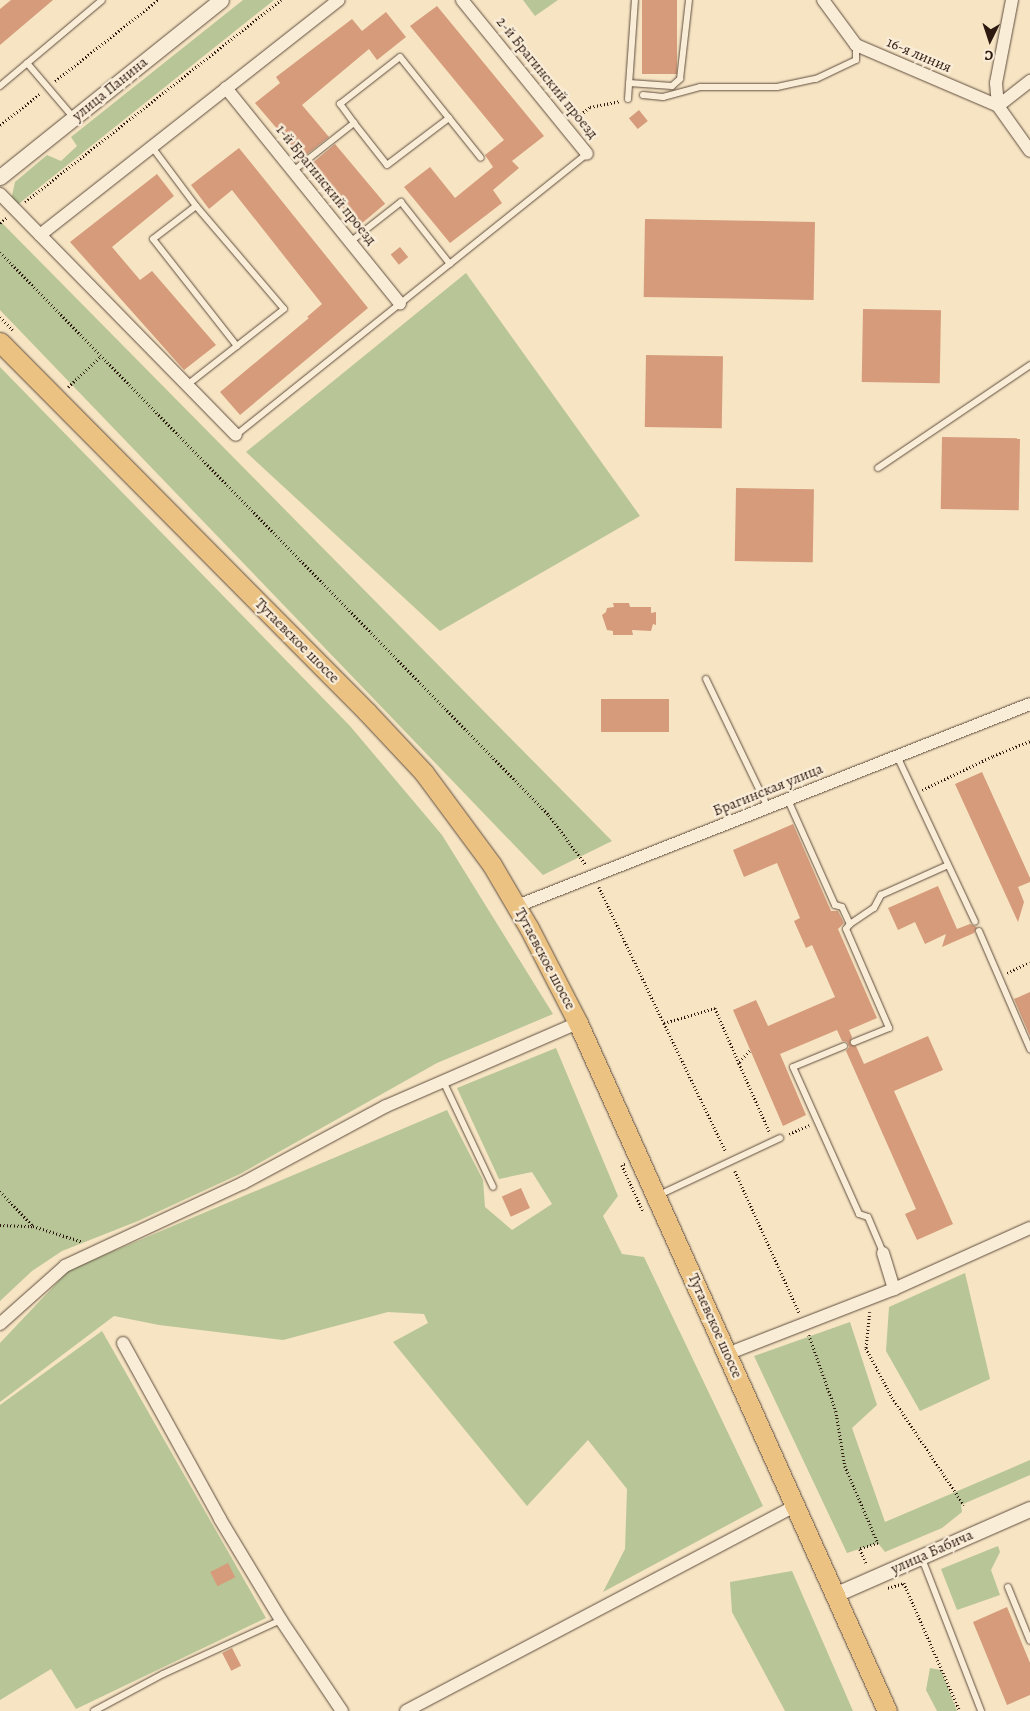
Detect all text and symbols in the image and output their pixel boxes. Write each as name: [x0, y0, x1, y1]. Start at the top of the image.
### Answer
street label: 2-й Брагинский проезд: [492, 13, 602, 143]
north arrow: [965, 15, 1015, 65]
street label: 16-я линия: [884, 33, 954, 77]
text: С: [984, 46, 994, 65]
street label: улица Панина: [69, 53, 151, 125]
street label: 1-й Брагинский проезд: [272, 121, 380, 249]
street label: Тутаевское шоссе: [251, 595, 343, 687]
street label: Брагинская улица: [710, 760, 826, 820]
street label: Тутаевское шоссе: [511, 905, 579, 1013]
street label: Тутаевское шоссе: [684, 1271, 746, 1381]
street label: улица Бабича: [888, 1526, 976, 1578]

